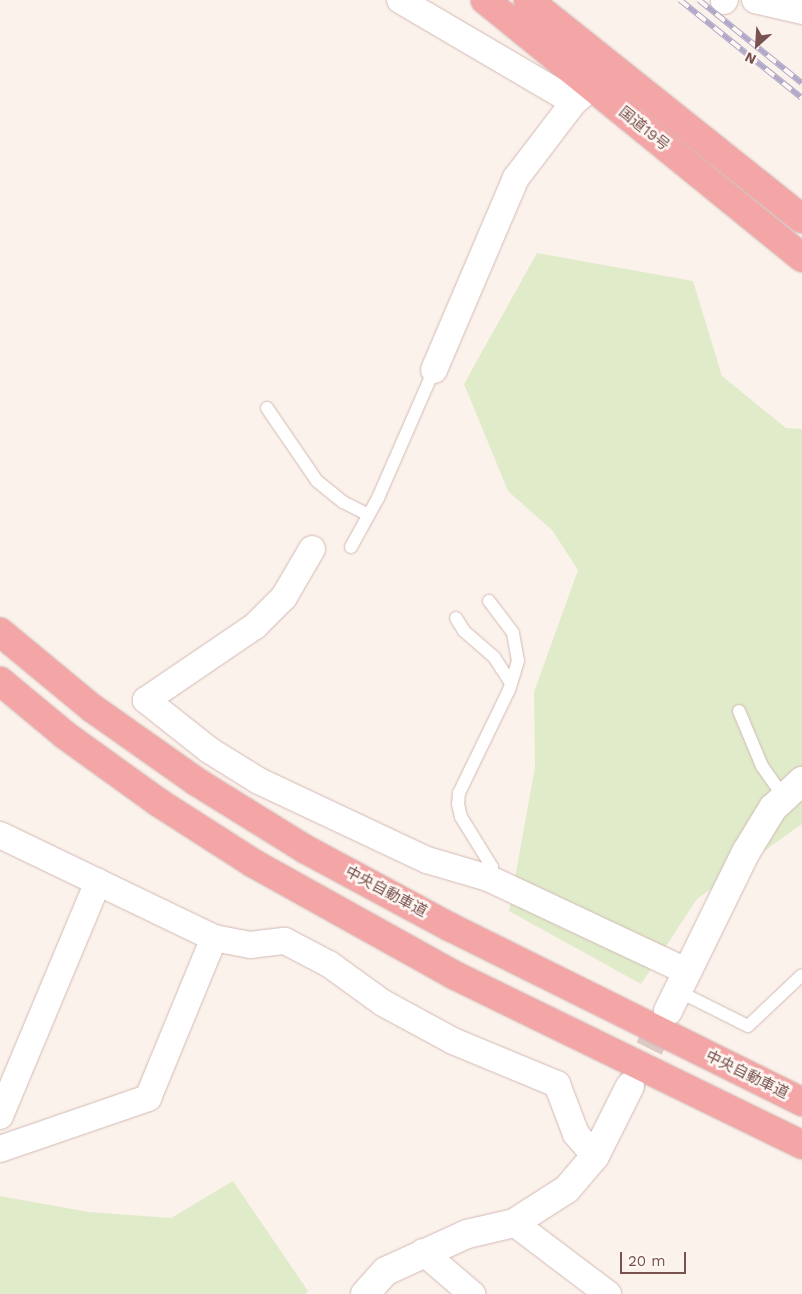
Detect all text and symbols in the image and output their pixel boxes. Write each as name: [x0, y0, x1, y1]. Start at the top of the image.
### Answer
north arrow: [732, 20, 782, 70]
text: N: [742, 49, 759, 68]
street label: 国道19号: [615, 103, 673, 155]
street label: 中央自動車道: [342, 863, 430, 921]
street label: 中央自動車道: [703, 1047, 791, 1103]
scale bar: [622, 1242, 688, 1274]
text: 20 m: [628, 1252, 666, 1270]

